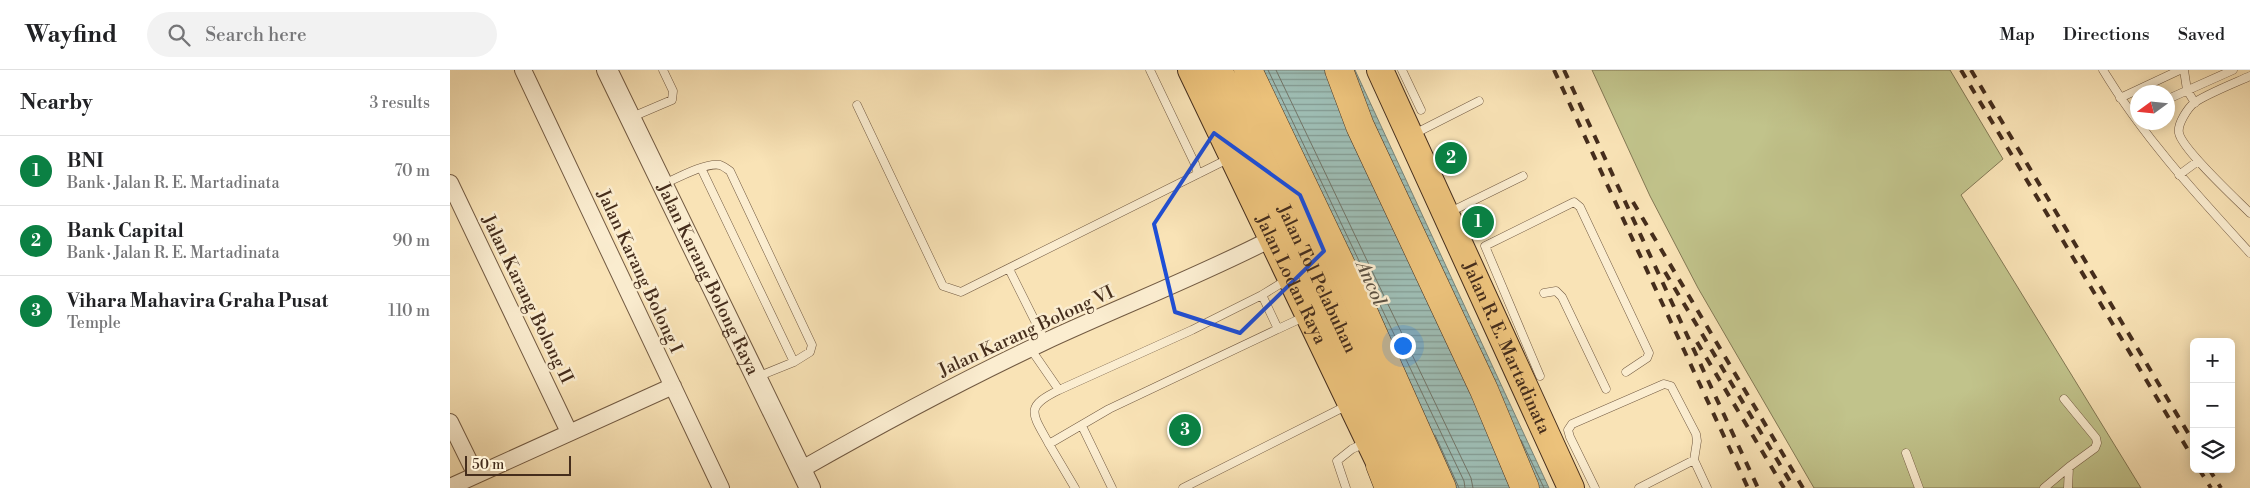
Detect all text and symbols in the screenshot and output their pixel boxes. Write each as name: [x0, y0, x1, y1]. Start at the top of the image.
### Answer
search box: [147, 12, 497, 57]
text: Wayfind: [25, 20, 117, 50]
icon: search: [165, 21, 193, 49]
text: Search here: [205, 23, 307, 47]
text: Map: [1999, 23, 2035, 46]
text: Directions: [2063, 23, 2150, 46]
text: Saved: [2178, 23, 2225, 46]
north arrow: [2130, 85, 2175, 130]
text: Nearby: [20, 90, 93, 116]
text: 3 results: [369, 93, 430, 113]
pin: 2: [1435, 139, 1467, 177]
text: BNI: [67, 149, 104, 173]
text: 1: [32, 161, 40, 181]
text: 70 m: [394, 161, 430, 181]
text: Bank · Jalan R. E. Martadinata: [67, 173, 280, 193]
street label: Jalan Karang Bolong Raya: [651, 178, 765, 380]
street label: Jalan Karang Bolong I: [591, 185, 688, 357]
street label: Jalan Tol Pelabuhan: [1271, 200, 1362, 357]
pin: 1: [1462, 203, 1494, 241]
street label: Jalan Karang Bolong II: [476, 210, 578, 387]
street label: Jalan Lodan Raya: [1250, 210, 1332, 349]
text: Bank Capital: [67, 219, 184, 243]
text: 2: [31, 231, 41, 251]
text: 90 m: [392, 231, 430, 251]
text: Bank · Jalan R. E. Martadinata: [67, 243, 280, 263]
water label: Ancol: [1350, 255, 1392, 310]
street label: Jalan R. E. Martadinata: [1457, 257, 1556, 438]
street label: Jalan Karang Bolong VI: [934, 281, 1118, 383]
text: Vihara Mahavira Graha Pusat: [67, 289, 328, 313]
text: 3: [31, 301, 41, 321]
text: 110 m: [388, 301, 430, 321]
text: Temple: [67, 313, 121, 333]
your location: [1390, 333, 1416, 359]
map controls: [2190, 338, 2235, 473]
button: +: [2190, 338, 2235, 383]
button: −: [2190, 383, 2235, 428]
pin: 3: [1169, 411, 1201, 449]
button: layers: [2190, 428, 2235, 473]
scale bar: [465, 453, 571, 476]
text: 50 m: [472, 456, 504, 474]

